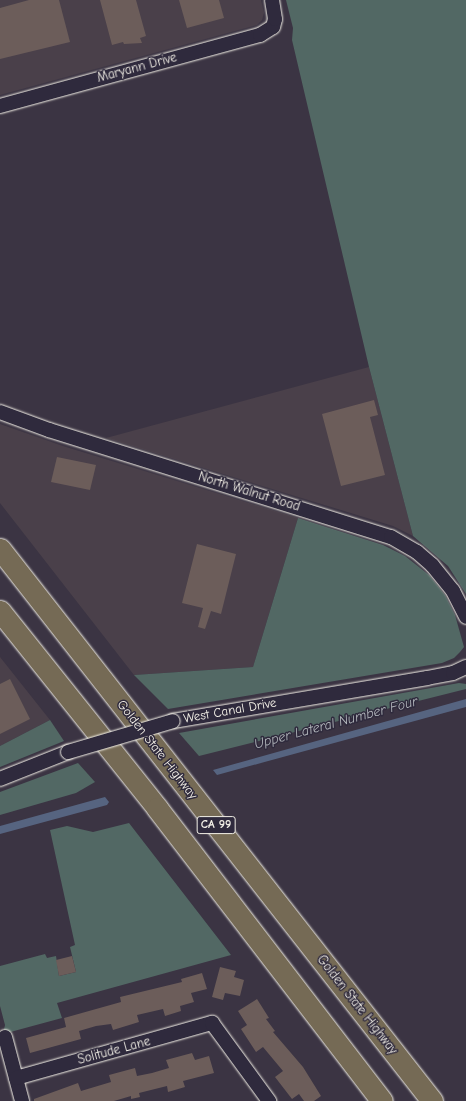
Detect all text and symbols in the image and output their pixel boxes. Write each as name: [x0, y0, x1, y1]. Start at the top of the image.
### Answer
street label: Maryann Drive: [95, 50, 179, 86]
street label: North Walnut Road: [196, 469, 302, 515]
water label: Upper Lateral Number Four: [252, 693, 420, 753]
street label: West Canal Drive: [182, 695, 278, 727]
street label: Golden State Highway: [113, 697, 201, 803]
road number: CA 99: [196, 815, 236, 835]
street label: Golden State Highway: [313, 952, 401, 1058]
street label: Solitude Lane: [76, 1034, 152, 1068]

